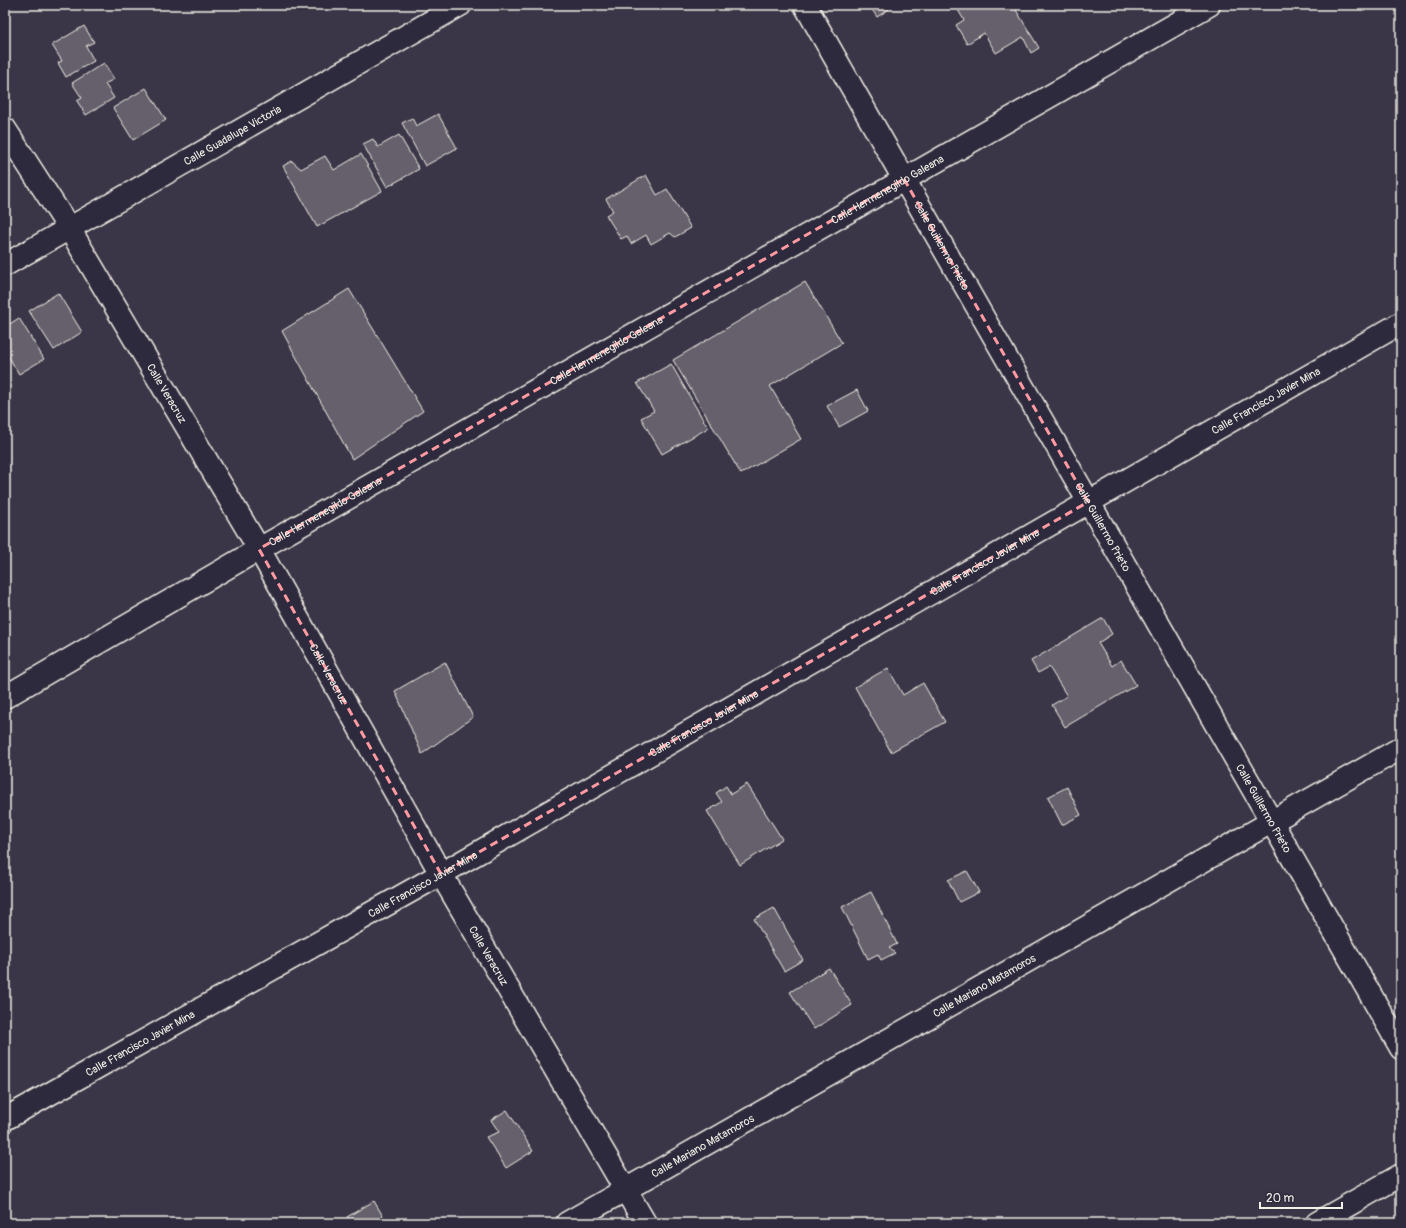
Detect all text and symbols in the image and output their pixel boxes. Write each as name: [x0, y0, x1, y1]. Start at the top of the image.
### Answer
street label: Calle Guadalupe Victoria: [181, 102, 284, 168]
street label: Calle Hermenegildo Galeana: [829, 152, 946, 227]
street label: Calle Guillermo Prieto: [912, 199, 973, 292]
street label: Calle Hermenegildo Galeana: [547, 313, 665, 388]
street label: Calle Veracruz: [144, 361, 190, 426]
street label: Calle Francisco Javier Mina: [1209, 364, 1322, 437]
street label: Calle Hermenegildo Galeana: [266, 474, 384, 549]
street label: Calle Guillermo Prieto: [1072, 480, 1134, 574]
street label: Calle Francisco Javier Mina: [928, 526, 1041, 598]
street label: Calle Veracruz: [307, 641, 351, 706]
street label: Calle Francisco Javier Mina: [647, 687, 760, 760]
street label: Calle Guillermo Prieto: [1233, 762, 1294, 855]
street label: Calle Francisco Javier Mina: [366, 848, 479, 920]
street label: Calle Veracruz: [466, 924, 511, 988]
street label: Calle Mariano Matamoros: [930, 951, 1038, 1020]
street label: Calle Francisco Javier Mina: [83, 1007, 197, 1079]
street label: Calle Mariano Matamoros: [649, 1111, 756, 1180]
scale bar: [1260, 1184, 1342, 1210]
text: 20 m: [1266, 1191, 1295, 1206]

